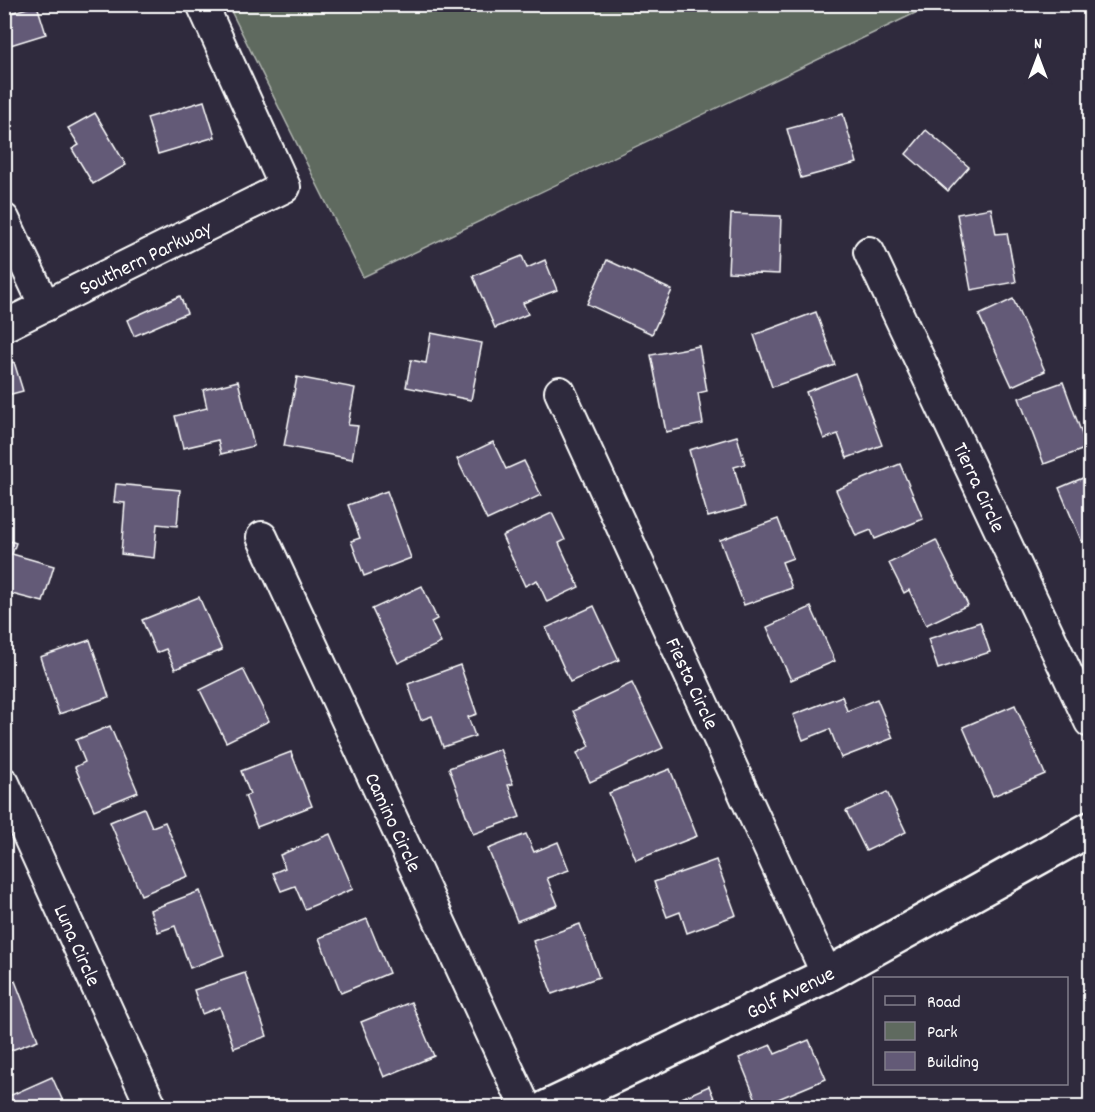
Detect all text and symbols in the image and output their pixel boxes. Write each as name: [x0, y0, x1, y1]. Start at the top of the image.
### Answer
north arrow: [1008, 27, 1068, 87]
text: N: [1034, 33, 1042, 56]
street label: Southern Parkway: [75, 214, 218, 305]
street label: Tierra Circle: [943, 438, 1011, 538]
street label: Fiesta Circle: [656, 633, 725, 735]
street label: Camino Circle: [355, 768, 427, 878]
street label: Luna Circle: [44, 901, 107, 992]
street label: Golf Avenue: [742, 960, 840, 1029]
legend: [873, 977, 1068, 1085]
text: Road: [927, 991, 961, 1016]
text: Park: [927, 1021, 958, 1046]
text: Building: [927, 1051, 979, 1076]

